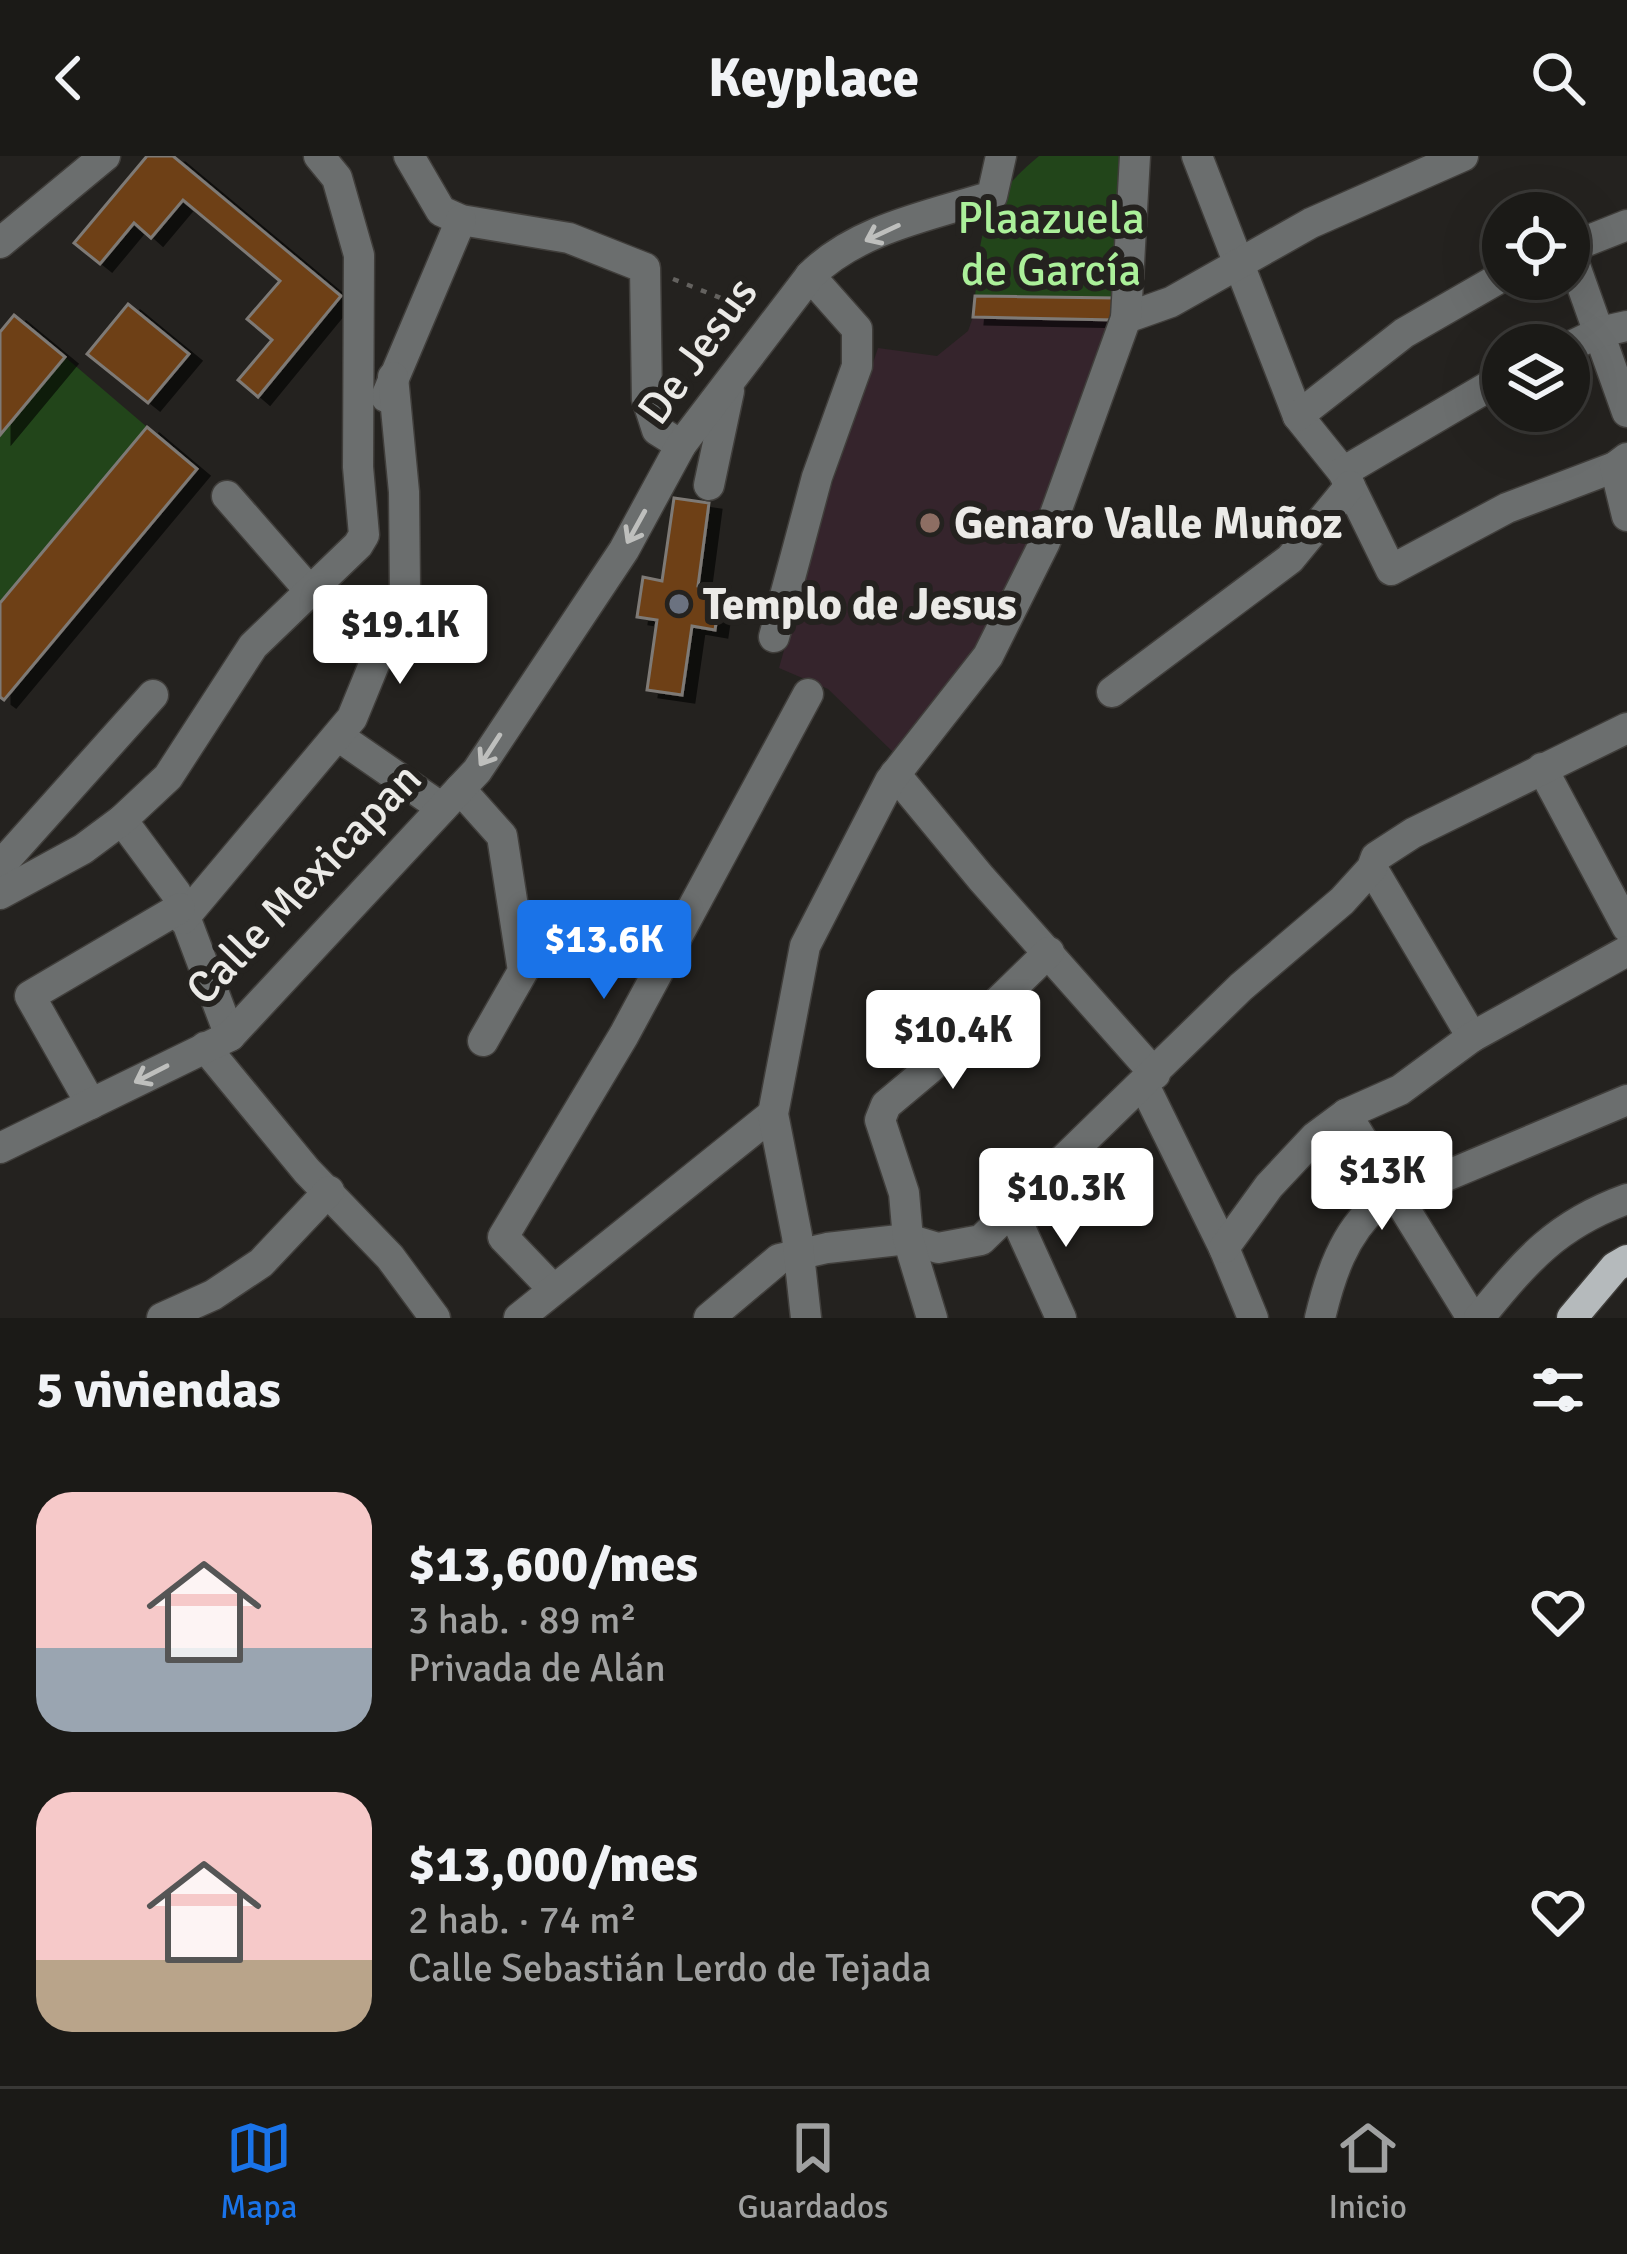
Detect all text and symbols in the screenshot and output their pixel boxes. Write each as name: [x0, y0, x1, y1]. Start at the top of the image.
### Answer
icon: back: [36, 45, 102, 111]
text: Keyplace: [708, 45, 919, 112]
icon: search: [1525, 45, 1591, 111]
park label: Plaazuela de García: [957, 191, 1145, 298]
map controls: [1482, 192, 1590, 432]
button: locate: [1482, 192, 1590, 300]
one-way arrow: [865, 223, 901, 245]
street label: De Jesus: [626, 267, 770, 435]
button: layers: [1482, 324, 1590, 432]
place label: Genaro Valle Muñoz: [954, 496, 1343, 551]
one-way arrow: [624, 508, 648, 543]
marker: Genaro Valle Muñoz: [917, 510, 943, 536]
place label: Templo de Jesus: [703, 577, 1017, 632]
pin: $19.1K: [302, 585, 498, 687]
marker: Templo de Jesus: [666, 591, 692, 617]
text: $19.1K: [340, 600, 460, 648]
one-way arrow: [478, 733, 503, 767]
street label: Calle Mexicapan: [175, 752, 433, 1016]
pin: $13.6K: [506, 900, 702, 1002]
text: $13.6K: [544, 915, 664, 963]
pin: $10.4K: [855, 990, 1051, 1092]
text: $10.4K: [893, 1005, 1013, 1053]
one-way arrow: [134, 1064, 170, 1086]
pin: $13K: [1311, 1131, 1453, 1233]
text: $13K: [1338, 1146, 1426, 1194]
pin: $10.3K: [968, 1148, 1164, 1250]
text: $10.3K: [1006, 1163, 1126, 1211]
icon: filters: [1525, 1357, 1591, 1423]
text: 5 viviendas: [36, 1359, 281, 1422]
text: $13,600/mes: [408, 1533, 698, 1596]
icon: home: [132, 1540, 276, 1684]
icon: heart: [1525, 1579, 1591, 1645]
text: 3 hab. · 89 m²: [408, 1596, 637, 1644]
text: Privada de Alán: [408, 1644, 666, 1692]
text: $13,000/mes: [408, 1833, 698, 1896]
icon: home: [132, 1840, 276, 1984]
icon: heart: [1525, 1879, 1591, 1945]
text: 2 hab. · 74 m²: [408, 1896, 637, 1944]
text: Calle Sebastián Lerdo de Tejada: [408, 1944, 932, 1992]
tab: Mapa: [220, 2115, 298, 2228]
tab: Guardados: [737, 2115, 889, 2228]
tab: Inicio: [1328, 2115, 1407, 2228]

